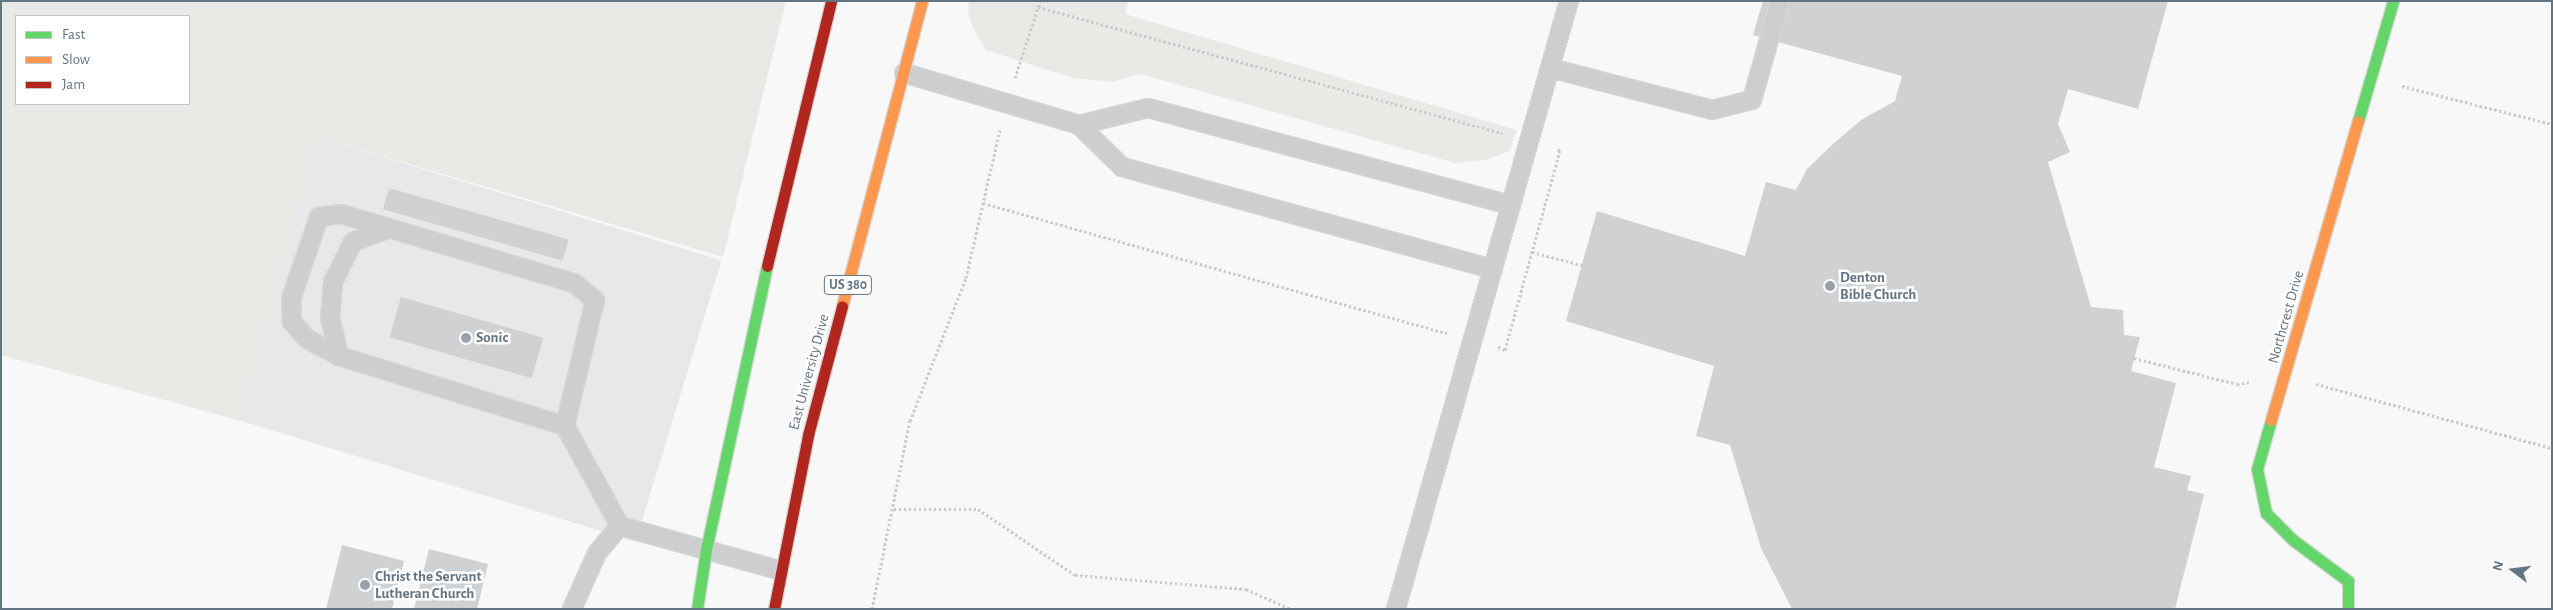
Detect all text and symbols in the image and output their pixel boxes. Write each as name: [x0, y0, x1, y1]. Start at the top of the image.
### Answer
legend: [15, 15, 190, 105]
text: Fast: [62, 27, 85, 42]
text: Slow: [62, 52, 90, 67]
text: Jam: [62, 77, 85, 92]
place label: Denton Bible Church: [1840, 268, 1916, 303]
street label: Northcrest Drive: [2264, 268, 2308, 366]
road number: US 380: [823, 274, 873, 296]
marker: Denton Bible Church: [1824, 280, 1836, 292]
street label: East University Drive: [785, 312, 833, 432]
place label: Sonic: [476, 329, 508, 347]
marker: Sonic: [460, 332, 472, 344]
north arrow: [2488, 545, 2538, 595]
text: N: [2490, 560, 2507, 573]
place label: Christ the Servant Lutheran Church: [375, 567, 482, 602]
marker: Christ the Servant Lutheran Church: [359, 579, 371, 591]

